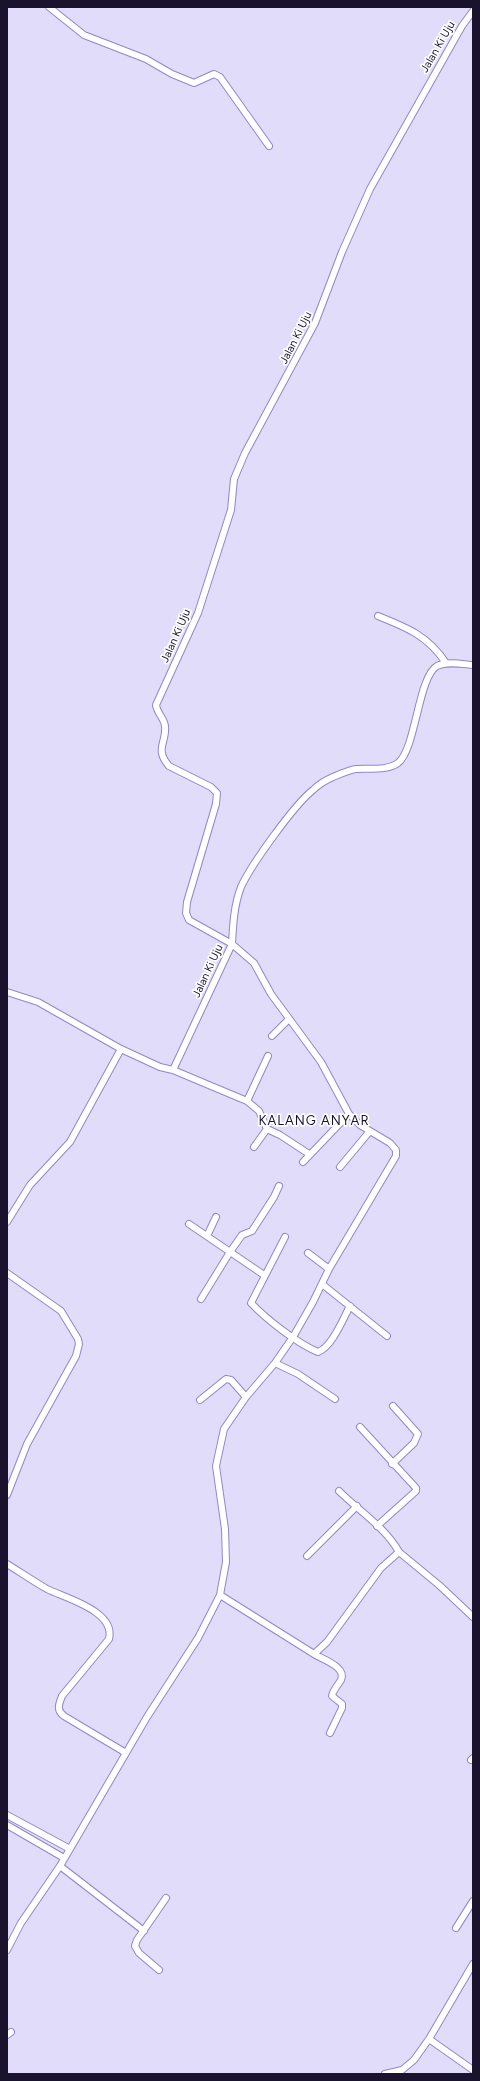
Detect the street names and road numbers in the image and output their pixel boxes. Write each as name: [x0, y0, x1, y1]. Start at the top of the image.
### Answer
street label: Jalan Ki Uju: [418, 19, 458, 75]
street label: Jalan Ki Uju: [277, 310, 315, 366]
street label: Jalan Ki Uju: [158, 607, 194, 665]
street label: Jalan Ki Uju: [190, 942, 226, 1000]

